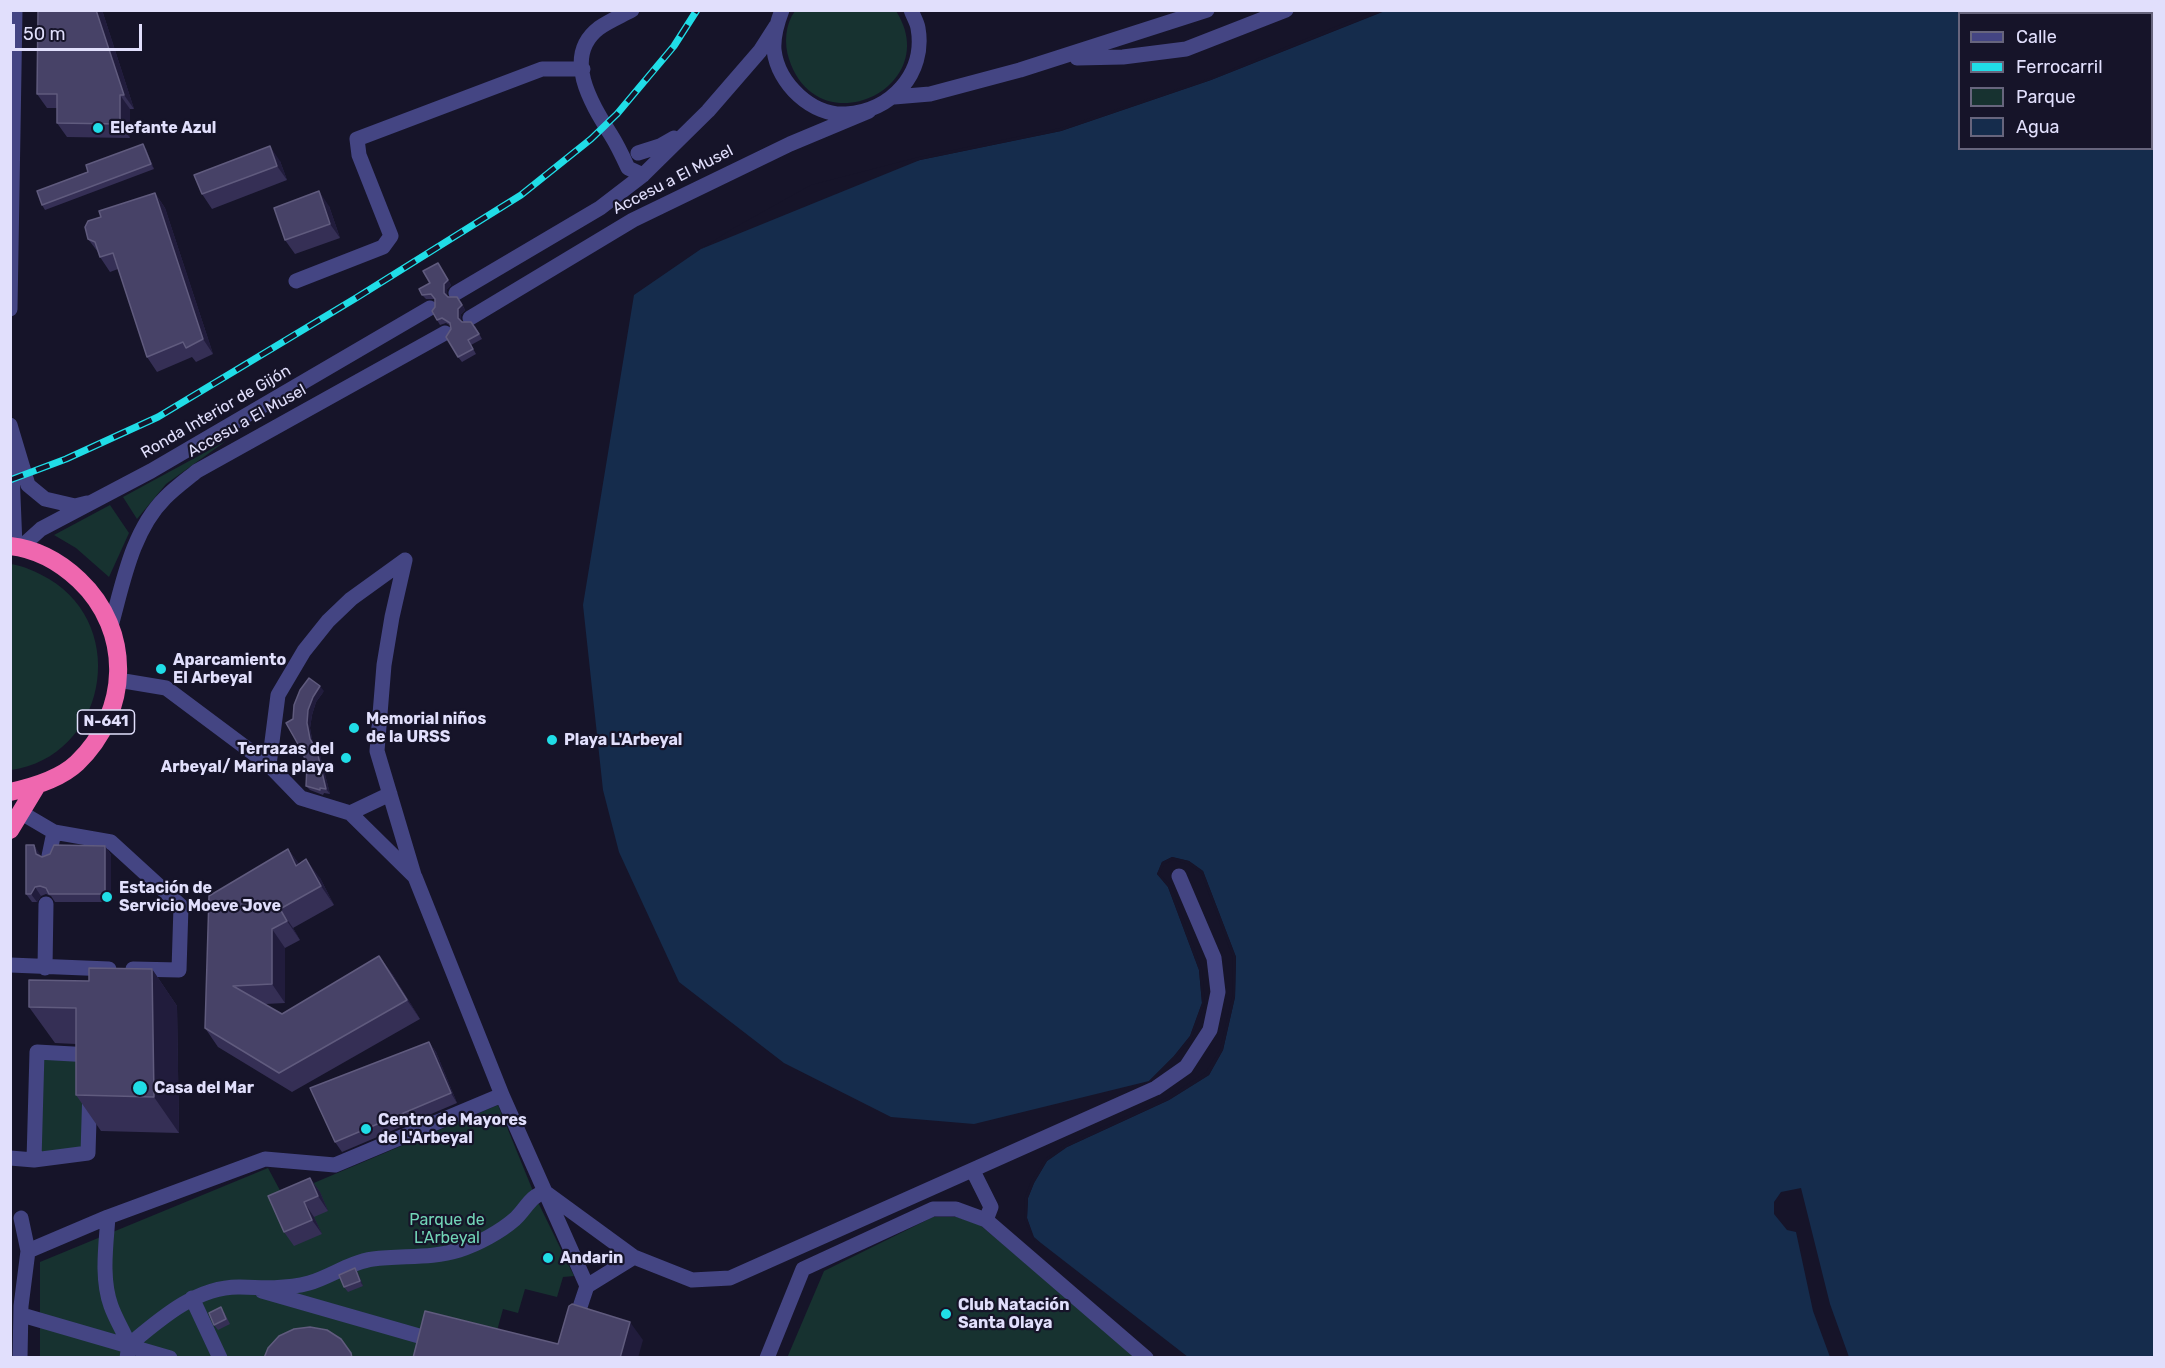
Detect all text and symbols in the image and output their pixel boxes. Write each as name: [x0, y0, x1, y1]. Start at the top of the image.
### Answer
scale bar: [15, 12, 146, 50]
legend: [1958, 12, 2153, 150]
text: 50 m: [23, 23, 66, 45]
text: Calle: [2016, 26, 2057, 48]
text: Ferrocarril: [2016, 56, 2103, 78]
text: Parque: [2016, 86, 2076, 108]
text: Agua: [2016, 116, 2059, 138]
place label: Elefante Azul: [110, 118, 216, 138]
marker: Elefante Azul: [91, 121, 105, 135]
street label: Accesu a El Musel: [610, 141, 736, 219]
street label: Ronda Interior de Gijón: [138, 361, 294, 463]
street label: Accesu a El Musel: [184, 380, 310, 462]
place label: Aparcamiento El Arbeyal: [173, 650, 286, 688]
marker: Aparcamiento El Arbeyal: [154, 662, 168, 676]
place label: Memorial niños de la URSS: [366, 709, 486, 747]
road number: N-641: [78, 710, 134, 734]
marker: Memorial niños de la URSS: [347, 721, 361, 735]
place label: Playa L'Arbeyal: [564, 730, 682, 750]
marker: Playa L'Arbeyal: [545, 733, 559, 747]
place label: Terrazas del Arbeyal/ Marina playa: [161, 739, 334, 777]
marker: Terrazas del Arbeyal/ Marina playa: [339, 751, 353, 765]
place label: Estación de Servicio Moeve Jove: [119, 878, 281, 916]
marker: Estación de Servicio Moeve Jove: [100, 890, 114, 904]
place label: Casa del Mar: [154, 1078, 254, 1098]
marker: Casa del Mar: [131, 1079, 149, 1097]
place label: Centro de Mayores de L'Arbeyal: [378, 1110, 527, 1148]
marker: Centro de Mayores de L'Arbeyal: [359, 1122, 373, 1136]
park label: Parque de L'Arbeyal: [409, 1210, 485, 1248]
place label: Andarin: [560, 1248, 623, 1268]
marker: Andarin: [541, 1251, 555, 1265]
place label: Club Natación Santa Olaya: [958, 1295, 1069, 1333]
marker: Club Natación Santa Olaya: [939, 1307, 953, 1321]

